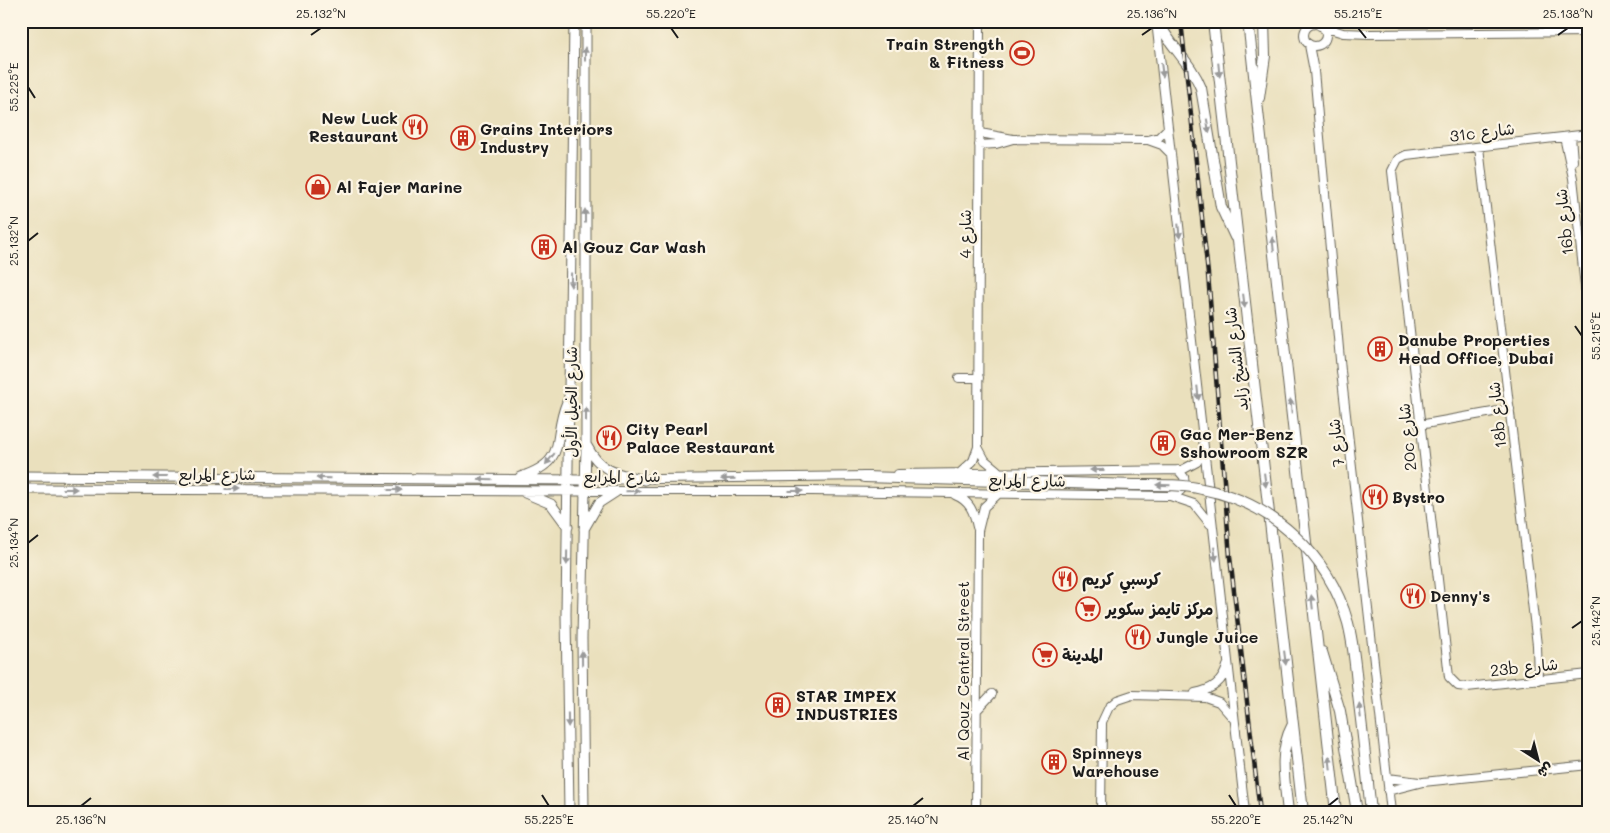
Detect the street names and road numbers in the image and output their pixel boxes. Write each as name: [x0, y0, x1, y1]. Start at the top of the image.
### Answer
street label: 31c شارع: [1448, 117, 1516, 148]
street label: 16b شارع: [1550, 188, 1579, 256]
street label: شارع 4: [954, 209, 977, 259]
street label: شارع الشيخ زايد: [1219, 306, 1254, 412]
street label: شارع الخيل الأول: [560, 346, 583, 458]
street label: 18b شارع: [1483, 381, 1512, 449]
street label: 20c شارع: [1393, 402, 1422, 472]
street label: شارع 7: [1323, 418, 1350, 468]
street label: شارع المرابع: [178, 463, 256, 486]
street label: شارع المرابع: [583, 465, 661, 488]
street label: شارع المرابع: [988, 468, 1066, 493]
street label: Al Qouz Central Street: [952, 581, 973, 761]
street label: 23b شارع: [1489, 652, 1559, 683]

